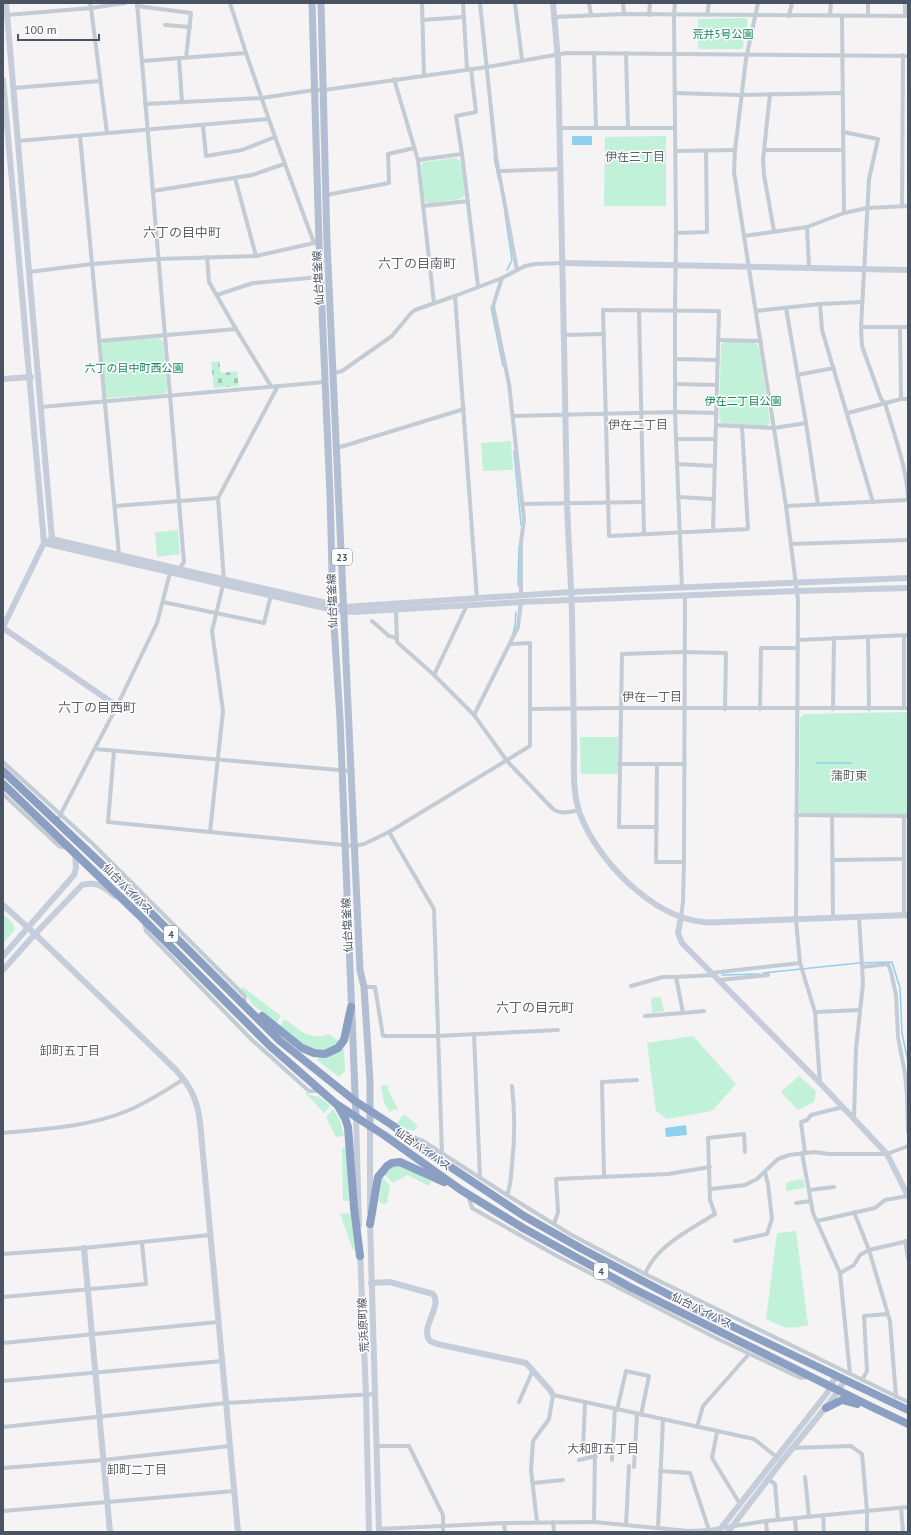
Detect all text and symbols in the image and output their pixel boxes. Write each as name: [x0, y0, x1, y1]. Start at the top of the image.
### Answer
scale bar: [18, 16, 99, 42]
text: 100 m: [24, 22, 57, 37]
park label: 荒井5号公園: [693, 27, 754, 41]
district label: 伊在三丁目: [605, 149, 665, 164]
district label: 六丁の目中町: [143, 224, 221, 241]
street label: 仙台塩釜線: [310, 250, 326, 306]
district label: 六丁の目南町: [378, 255, 456, 272]
park label: 六丁の目中町西公園: [85, 361, 184, 375]
park label: 伊在二丁目公園: [705, 394, 782, 408]
district label: 伊在二丁目: [608, 417, 668, 432]
road number: 23: [332, 549, 352, 565]
street label: 仙台塩釜線: [324, 573, 340, 629]
district label: 伊在一丁目: [622, 689, 682, 704]
district label: 六丁の目西町: [58, 699, 136, 716]
district label: 蒲町東: [831, 768, 867, 783]
street label: 仙台バイパス: [100, 861, 156, 917]
street label: 仙台塩釜線: [339, 897, 355, 953]
road number: 4: [164, 926, 178, 942]
district label: 六丁の目元町: [496, 999, 574, 1016]
district label: 卸町五丁目: [40, 1043, 100, 1058]
street label: 仙台バイパス: [392, 1124, 454, 1174]
road number: 4: [594, 1263, 608, 1279]
street label: 仙台バイパス: [669, 1289, 735, 1331]
street label: 荒浜原町線: [355, 1297, 371, 1353]
district label: 大和町五丁目: [567, 1441, 639, 1456]
district label: 卸町二丁目: [107, 1462, 167, 1477]

